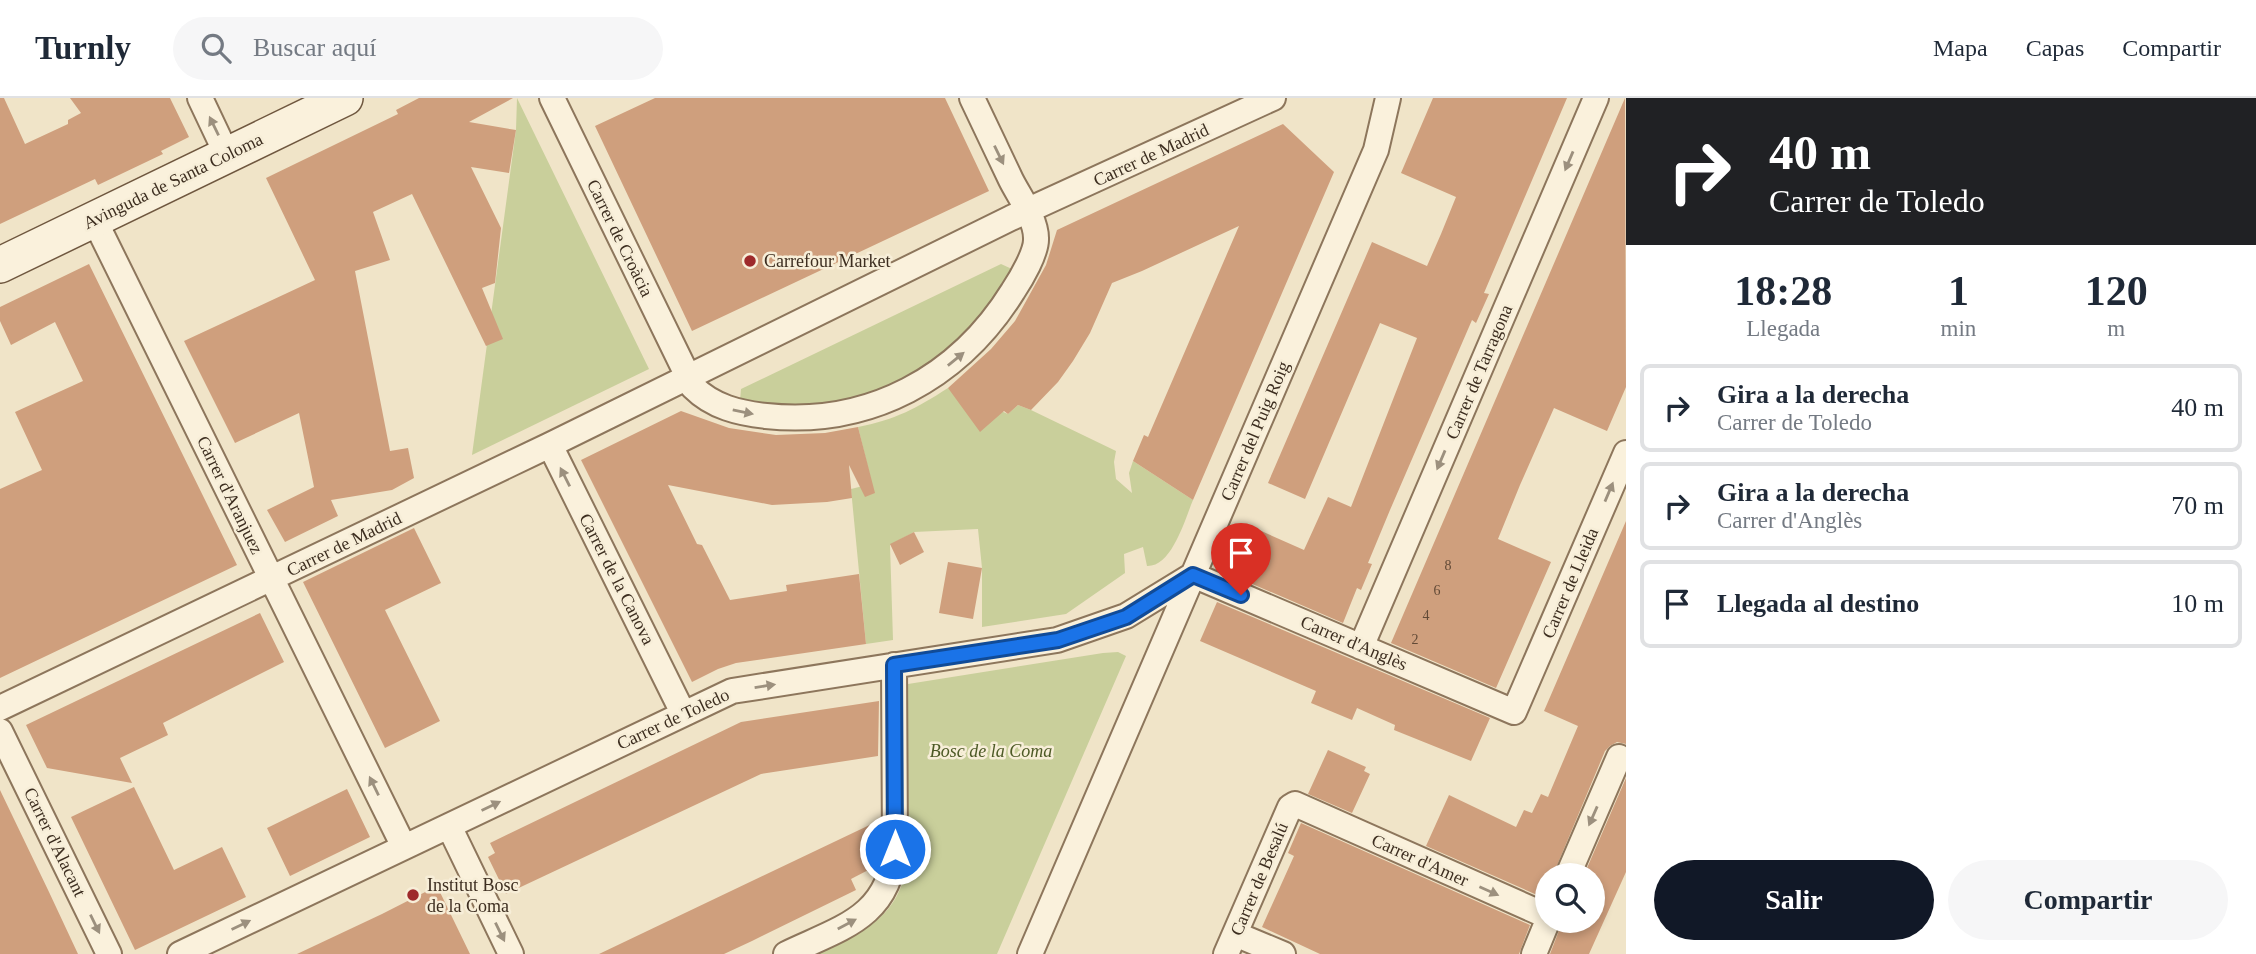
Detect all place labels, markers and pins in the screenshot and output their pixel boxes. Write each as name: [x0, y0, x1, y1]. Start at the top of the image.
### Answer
place label: Carrefour Market: [764, 251, 890, 271]
marker: Carrefour Market: [742, 253, 758, 269]
pin: [1211, 523, 1271, 595]
place label: Institut Bosc de la Coma: [427, 875, 519, 916]
marker: Institut Bosc de la Coma: [405, 887, 421, 903]

